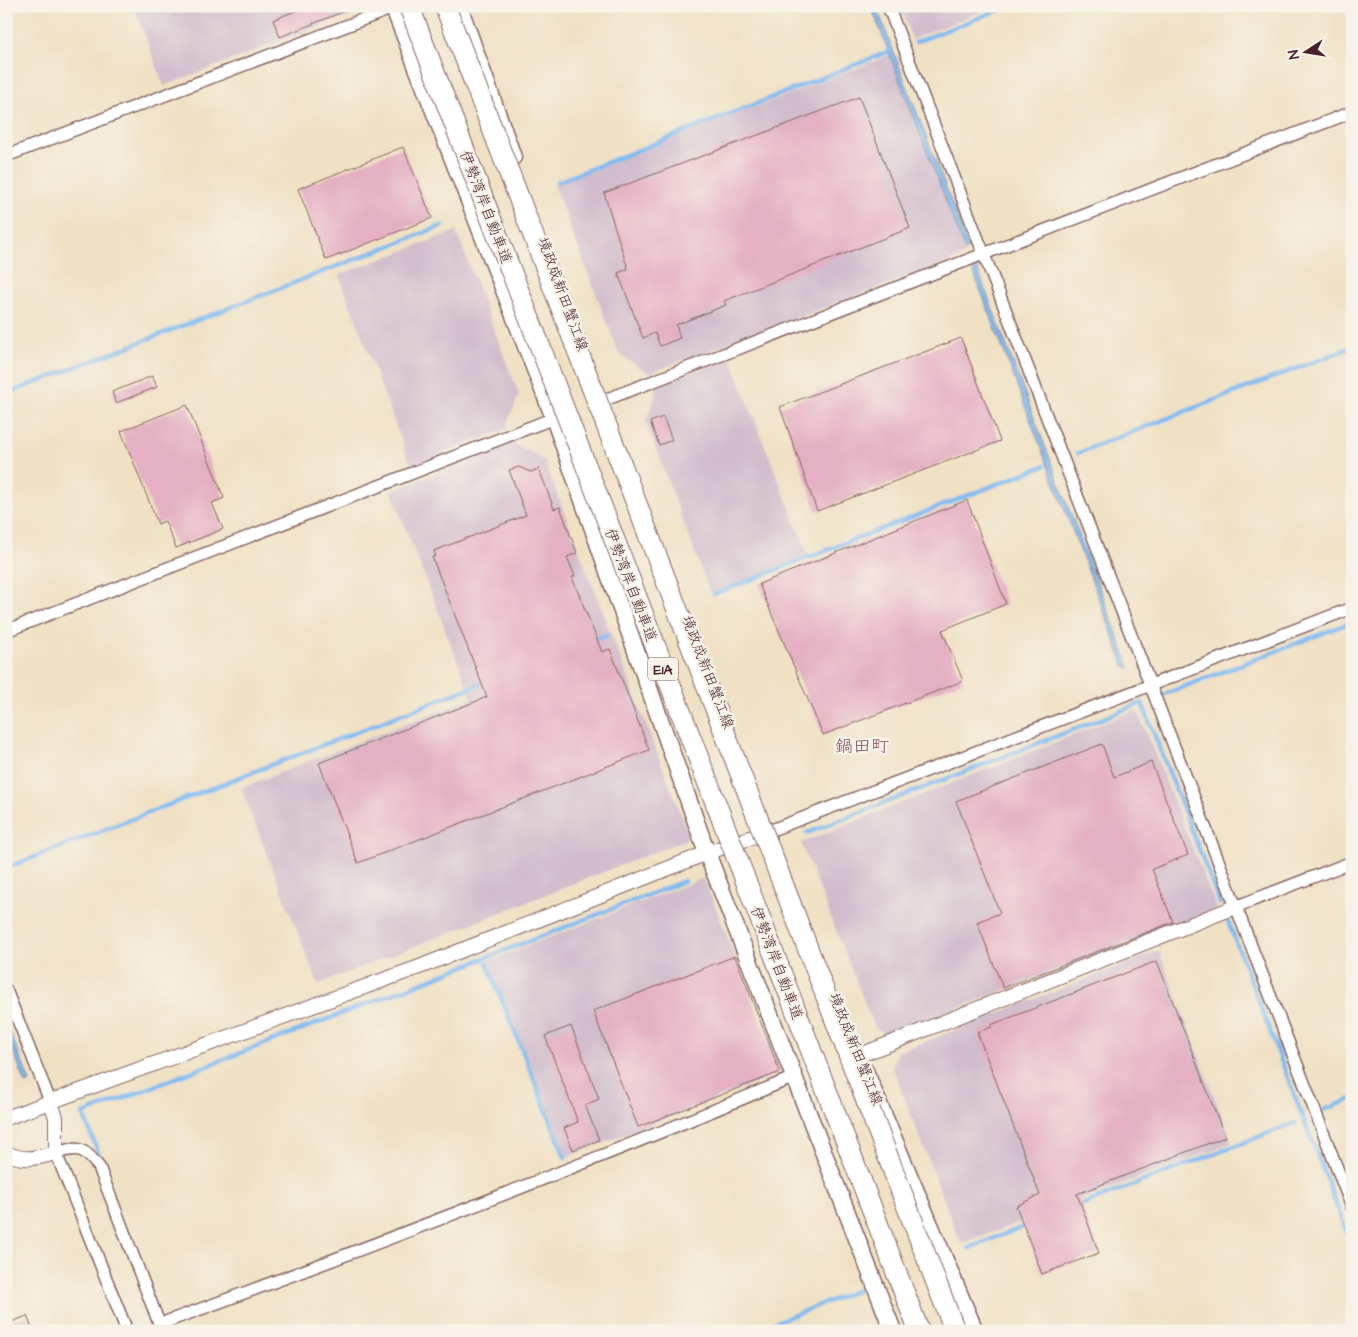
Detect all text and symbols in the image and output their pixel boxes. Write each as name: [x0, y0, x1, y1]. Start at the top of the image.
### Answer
north arrow: [1280, 28, 1330, 78]
text: N: [1284, 48, 1305, 61]
street label: 伊勢湾岸自動車道: [454, 147, 517, 267]
street label: 境政成新田蟹江線: [532, 234, 593, 354]
street label: 伊勢湾岸自動車道: [599, 525, 662, 645]
street label: 境政成新田蟹江線: [676, 612, 739, 732]
road number: E1A: [648, 658, 678, 681]
district label: 鍋田町: [835, 734, 889, 759]
street label: 伊勢湾岸自動車道: [745, 903, 808, 1023]
street label: 境政成新田蟹江線: [823, 990, 888, 1109]

